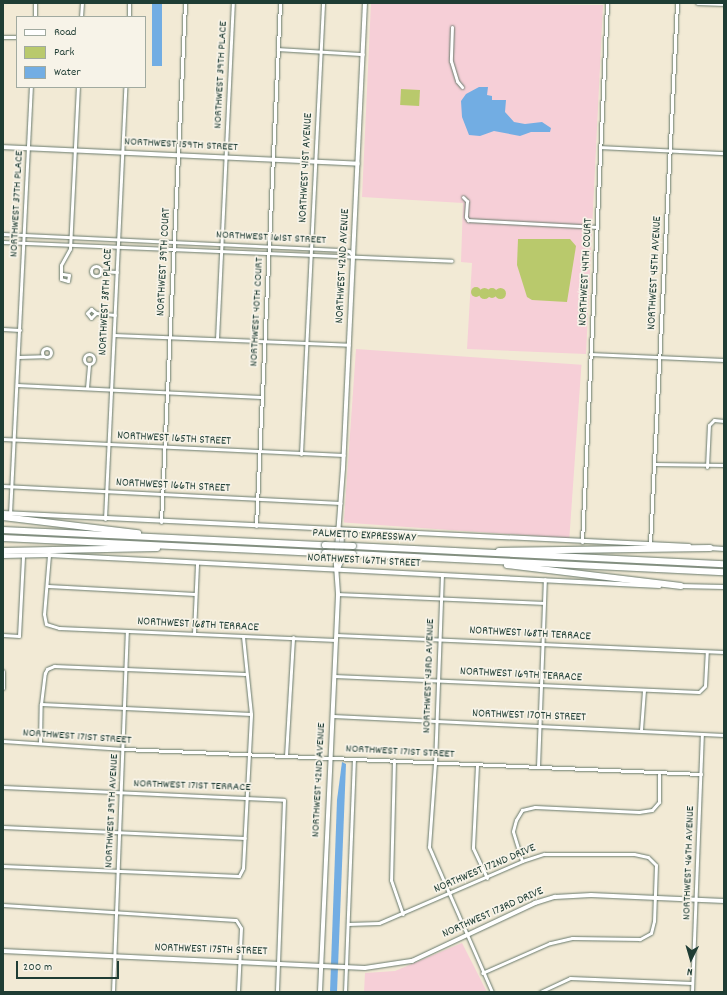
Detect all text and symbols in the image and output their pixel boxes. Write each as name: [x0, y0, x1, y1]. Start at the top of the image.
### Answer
legend: [16, 16, 146, 88]
street label: NORTHWEST 39TH PLACE: [211, 21, 231, 129]
text: Road: [54, 24, 76, 41]
text: Park: [54, 44, 74, 61]
text: Water: [54, 64, 81, 81]
street label: NORTHWEST 41ST AVENUE: [296, 113, 316, 223]
street label: NORTHWEST 159TH STREET: [124, 135, 238, 155]
street label: NORTHWEST 37TH PLACE: [7, 150, 27, 258]
street label: NORTHWEST 39TH COURT: [154, 207, 174, 317]
street label: NORTHWEST 42ND AVENUE: [333, 208, 353, 324]
street label: NORTHWEST 45TH AVENUE: [645, 216, 665, 330]
street label: NORTHWEST 44TH COURT: [576, 218, 596, 326]
street label: NORTHWEST 161ST STREET: [216, 228, 326, 248]
street label: NORTHWEST 38TH PLACE: [96, 248, 116, 356]
street label: NORTHWEST 40TH COURT: [247, 257, 267, 367]
street label: NORTHWEST 165TH STREET: [117, 429, 231, 449]
street label: NORTHWEST 166TH STREET: [115, 476, 231, 496]
street label: PALMETTO EXPRESSWAY: [312, 526, 416, 546]
street label: NORTHWEST 167TH STREET: [307, 551, 421, 571]
street label: NORTHWEST 168TH TERRACE: [137, 615, 259, 635]
street label: NORTHWEST 43RD AVENUE: [420, 618, 438, 734]
street label: NORTHWEST 168TH TERRACE: [469, 624, 591, 644]
street label: NORTHWEST 169TH TERRACE: [460, 665, 582, 685]
street label: NORTHWEST 170TH STREET: [472, 707, 586, 725]
street label: NORTHWEST 42ND AVENUE: [309, 722, 329, 838]
street label: NORTHWEST 171ST STREET: [22, 726, 132, 748]
street label: NORTHWEST 171ST STREET: [345, 742, 455, 762]
street label: NORTHWEST 39TH AVENUE: [102, 754, 122, 868]
street label: NORTHWEST 171ST TERRACE: [133, 777, 251, 795]
street label: NORTHWEST 46TH AVENUE: [680, 806, 698, 920]
street label: NORTHWEST 172ND DRIVE: [432, 841, 538, 897]
street label: NORTHWEST 173RD DRIVE: [440, 884, 546, 942]
north arrow: [671, 939, 711, 979]
street label: NORTHWEST 175TH STREET: [154, 941, 268, 959]
scale bar: [18, 953, 121, 979]
text: 200 m: [23, 959, 52, 976]
text: N: [687, 963, 693, 979]

